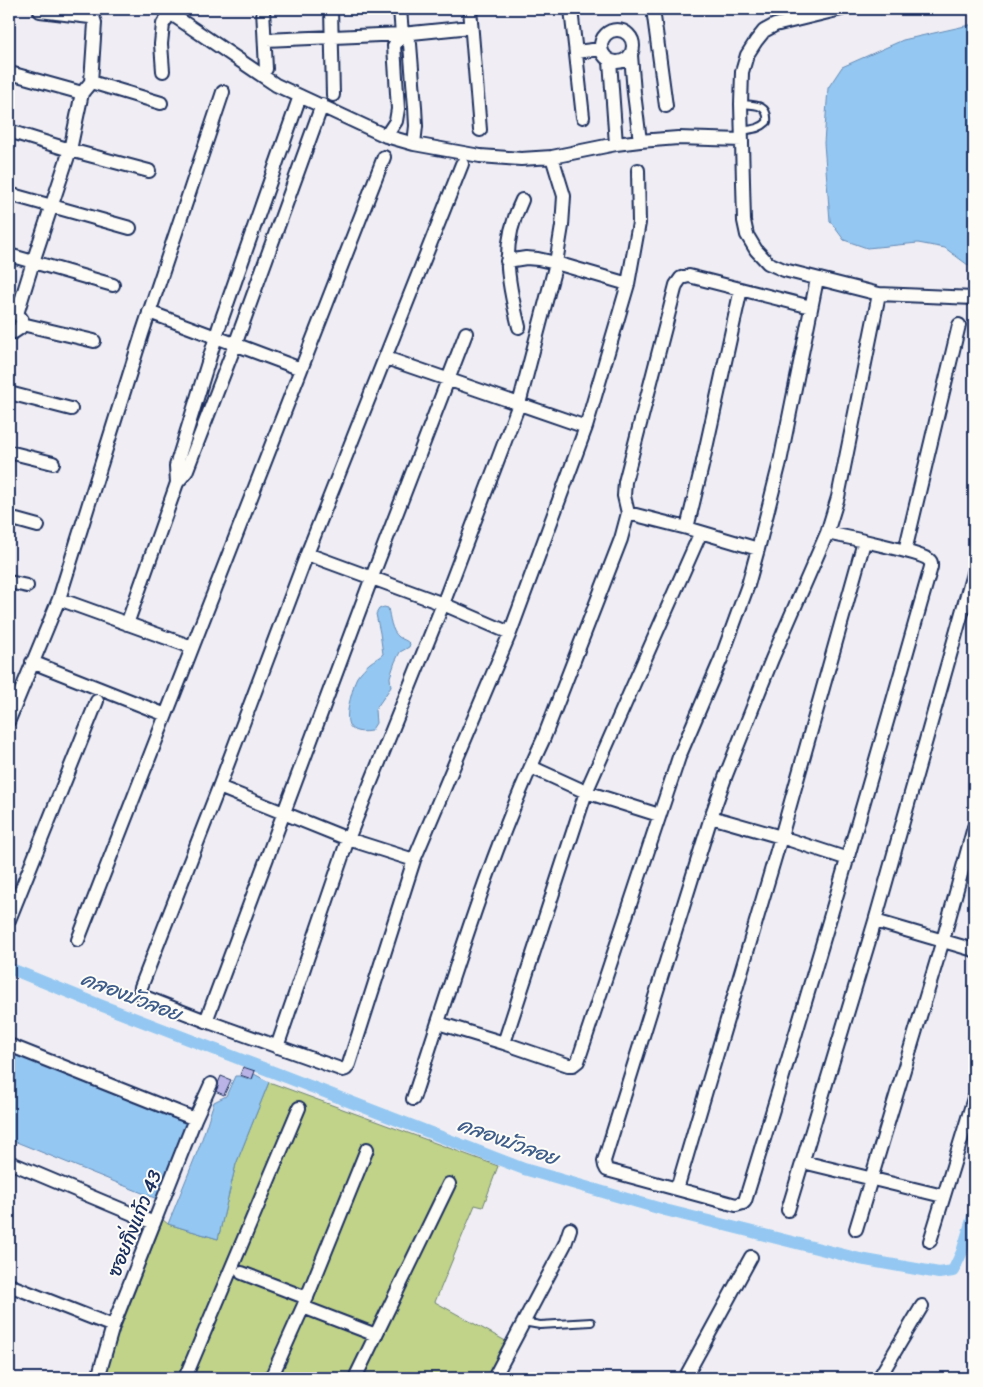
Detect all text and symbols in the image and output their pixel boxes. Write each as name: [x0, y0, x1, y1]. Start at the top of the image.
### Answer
water label: คลองบัวลอย: [76, 961, 189, 1033]
water label: คลองบัวลอย: [453, 1107, 566, 1177]
street label: ซอยกิ่งแก้ว 43: [98, 1164, 171, 1282]

